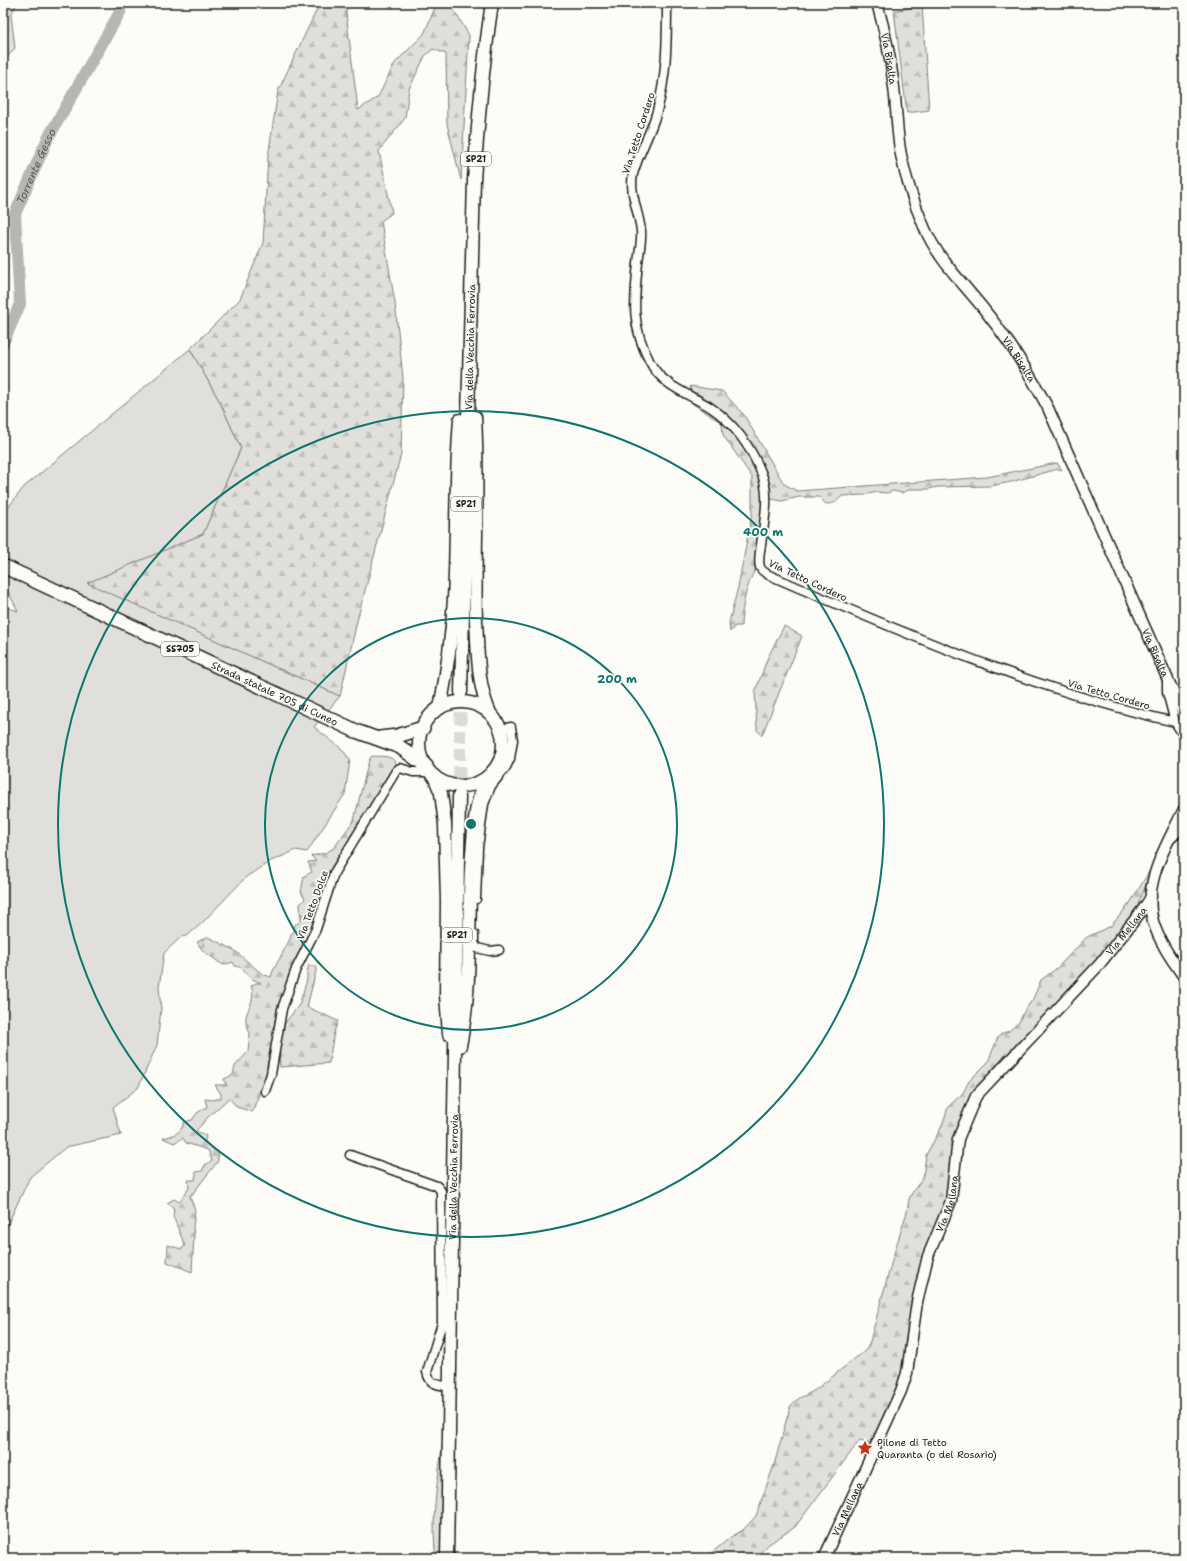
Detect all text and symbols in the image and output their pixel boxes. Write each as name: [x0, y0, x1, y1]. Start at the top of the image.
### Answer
street label: Via Bisalta: [878, 32, 900, 86]
street label: Via Tetto Cordero: [619, 91, 658, 176]
water label: Torrente Gesso: [13, 126, 60, 206]
road number: SP21: [461, 152, 491, 166]
street label: Via della Vecchia Ferrovia: [462, 283, 478, 410]
street label: Via Bisalta: [999, 334, 1039, 385]
road number: SP21: [451, 497, 481, 511]
text: 400 m: [743, 524, 783, 540]
street label: Via Tetto Cordero: [766, 557, 849, 604]
street label: Via Bisalta: [1139, 626, 1172, 680]
road number: SS705: [161, 642, 199, 656]
street label: Strada statale 705 di Cuneo: [209, 658, 340, 729]
text: 200 m: [597, 671, 637, 687]
street label: Via Tetto Cordero: [1066, 676, 1152, 712]
centre of rings: [464, 817, 478, 831]
street label: Via Tetto Dolce: [294, 868, 331, 942]
street label: Via Mellana: [1103, 903, 1150, 958]
road number: SP21: [442, 928, 472, 942]
street label: Via della Vecchia Ferrovia: [446, 1113, 461, 1240]
street label: Via Mellana: [933, 1174, 961, 1234]
place label: Pilone di Tetto Quaranta (o del Rosario): [877, 1436, 996, 1461]
place icon: Pilone di Tetto Quaranta (o del Rosario): [856, 1439, 874, 1457]
street label: Via Mellana: [829, 1479, 866, 1539]

